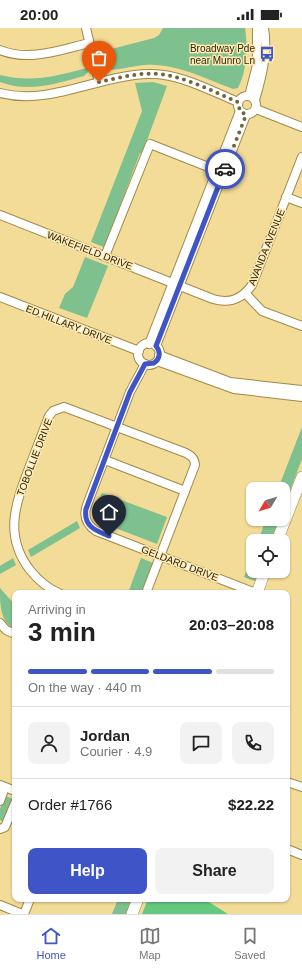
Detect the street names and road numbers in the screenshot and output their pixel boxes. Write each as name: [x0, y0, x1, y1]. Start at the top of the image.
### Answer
street label: AVANDA AVENUE: [246, 207, 287, 287]
street label: WAKEFIELD DRIVE: [45, 229, 134, 272]
street label: ED HILLARY DRIVE: [24, 303, 114, 346]
street label: TOBOLLIE DRIVE: [15, 417, 54, 497]
street label: GELDARD DRIVE: [140, 544, 220, 583]

